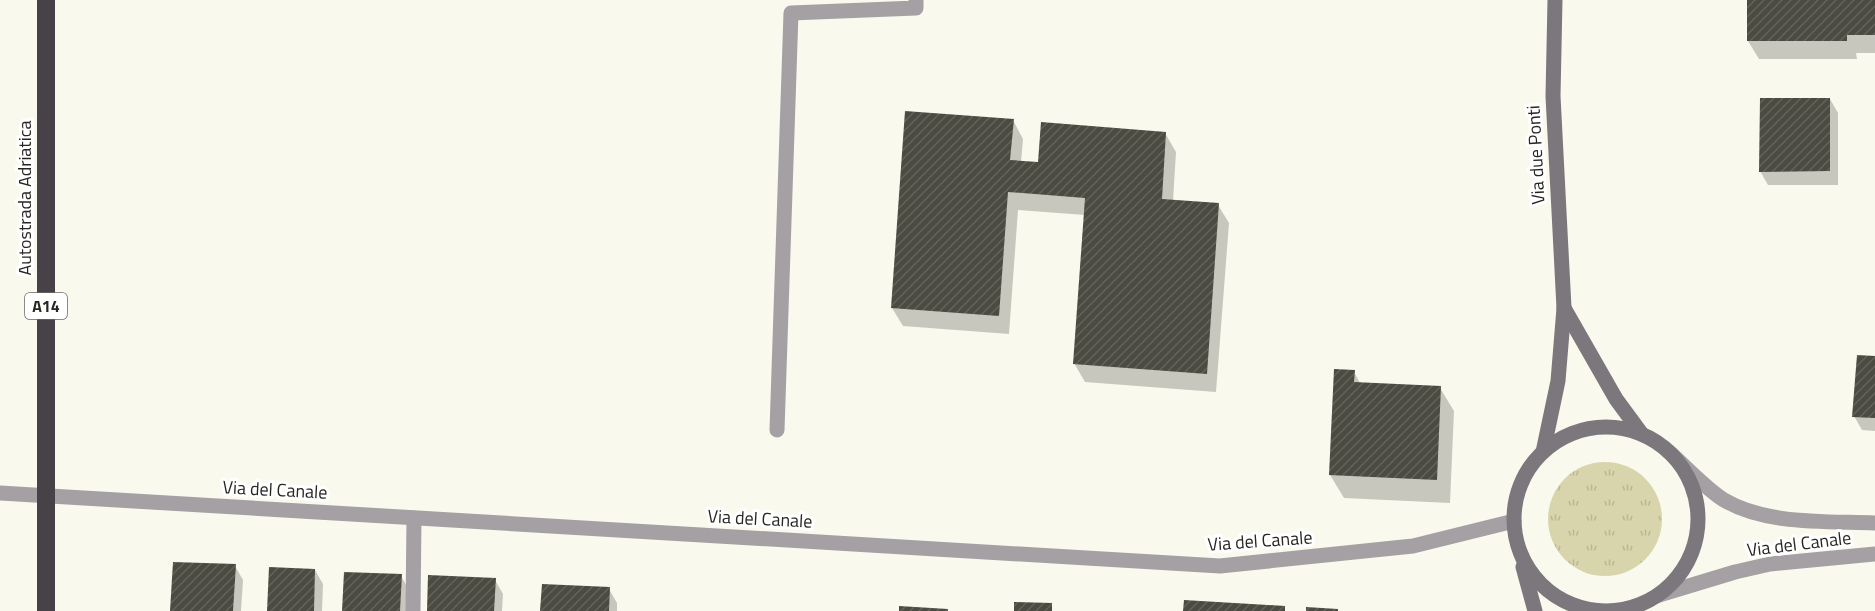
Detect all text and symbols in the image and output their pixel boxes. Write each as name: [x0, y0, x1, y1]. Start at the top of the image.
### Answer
street label: Via due Ponti: [1519, 105, 1552, 205]
street label: Autostrada Adriatica: [11, 121, 38, 276]
road number: A14: [25, 293, 67, 319]
street label: Via del Canale: [222, 473, 328, 506]
street label: Via del Canale: [707, 502, 813, 535]
street label: Via del Canale: [1207, 523, 1313, 558]
street label: Via del Canale: [1745, 524, 1853, 563]

